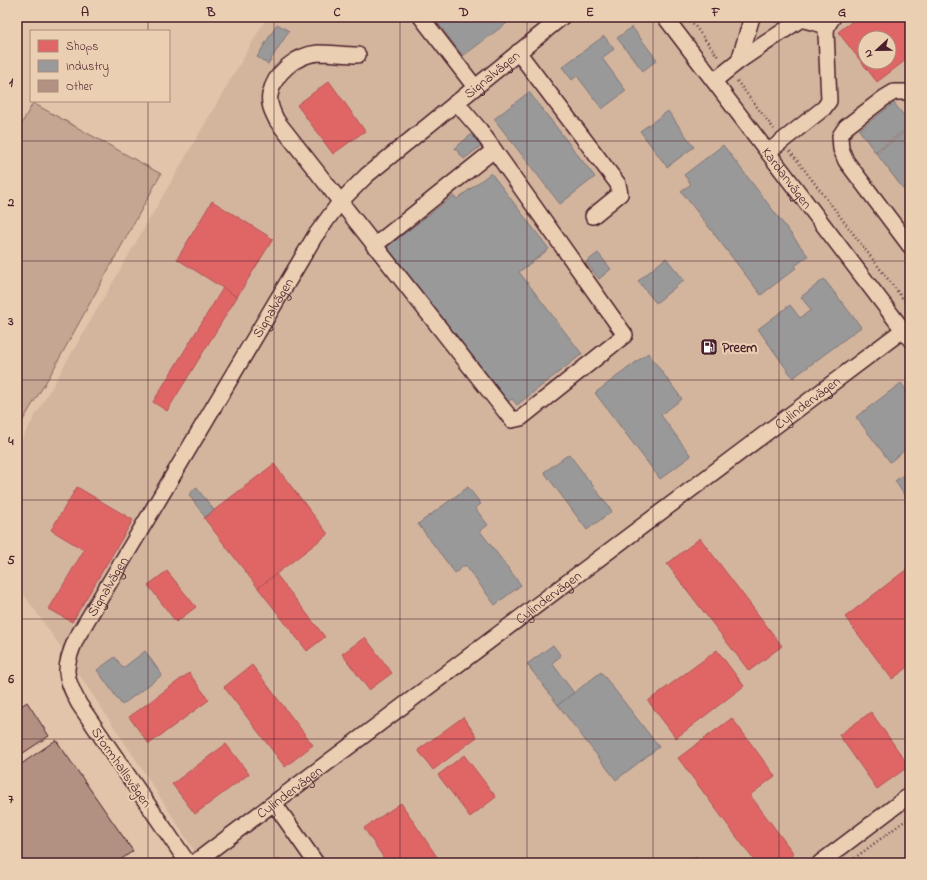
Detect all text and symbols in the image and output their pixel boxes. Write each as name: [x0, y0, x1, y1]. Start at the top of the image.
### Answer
text: A: [81, 3, 89, 22]
text: B: [206, 3, 216, 22]
text: C: [333, 3, 341, 22]
text: D: [458, 3, 469, 22]
text: E: [586, 3, 594, 22]
text: F: [711, 3, 721, 22]
text: G: [838, 3, 846, 22]
legend: [30, 30, 170, 102]
north arrow: [857, 30, 897, 70]
text: Shops: [66, 38, 98, 56]
street label: Signalvägen: [460, 46, 525, 104]
text: N: [860, 47, 877, 60]
text: Industry: [66, 58, 109, 77]
text: 1: [9, 73, 14, 92]
text: Other: [66, 78, 93, 96]
street label: Kardanvägen: [756, 143, 817, 214]
text: 2: [7, 193, 15, 212]
street label: Signalvägen: [248, 274, 300, 342]
text: 3: [7, 312, 14, 331]
fuel station icon: Preem: [699, 337, 719, 357]
place label: Preem: [722, 338, 757, 359]
street label: Cylindervägen: [771, 371, 845, 435]
text: 4: [7, 432, 14, 451]
text: 5: [7, 551, 15, 570]
street label: Signalvägen: [83, 553, 135, 621]
street label: Cylindervägen: [512, 566, 586, 630]
text: 6: [7, 670, 14, 689]
street label: Stormhallsvägen: [84, 723, 156, 813]
street label: Cylindervägen: [253, 761, 327, 824]
text: 7: [8, 790, 14, 809]

